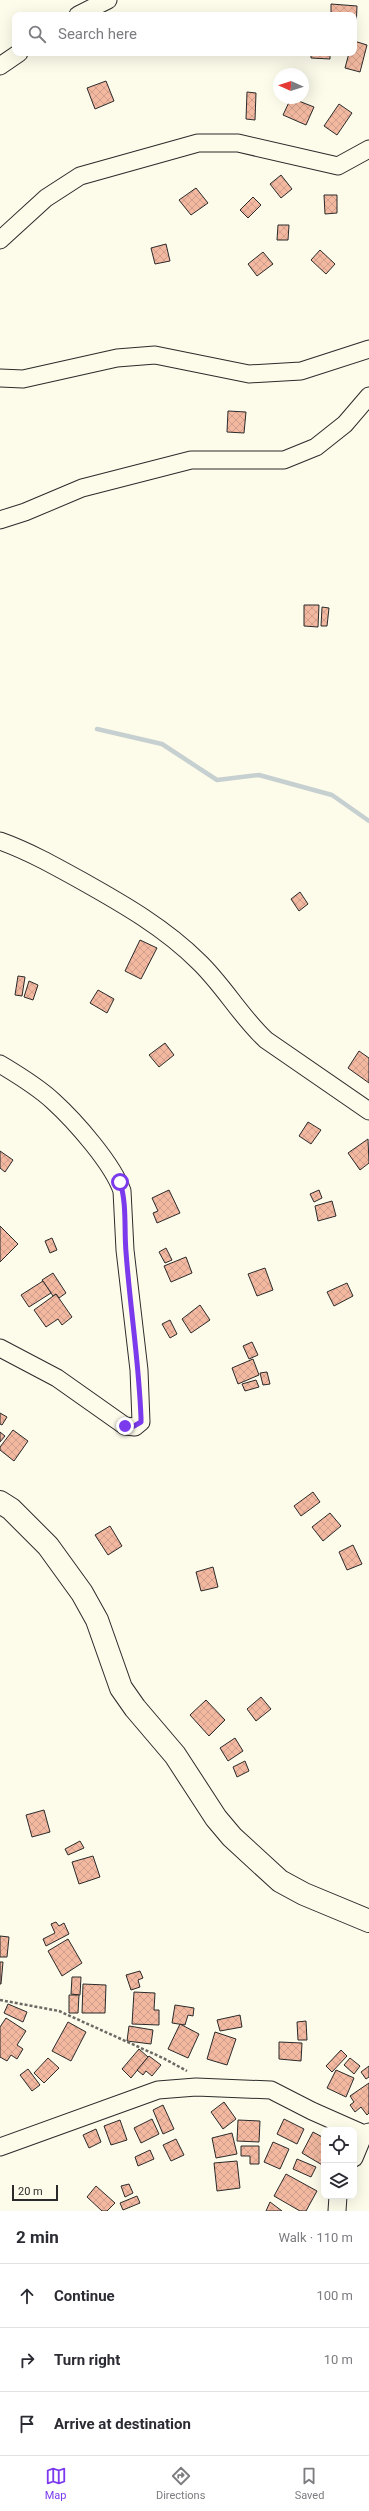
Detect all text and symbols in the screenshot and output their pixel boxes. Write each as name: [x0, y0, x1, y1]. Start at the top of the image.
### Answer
search box: [12, 12, 357, 56]
icon: search: [26, 23, 48, 45]
text: Search here: [58, 25, 137, 43]
north arrow: [273, 68, 309, 104]
route start: [111, 1173, 129, 1191]
route end: [116, 1417, 134, 1435]
map controls: [321, 2127, 357, 2199]
button: locate: [321, 2127, 357, 2163]
button: layers: [321, 2163, 357, 2199]
scale bar: [12, 2183, 58, 2202]
text: 20 m: [18, 2185, 43, 2198]
text: 2 min: [16, 2227, 59, 2247]
text: Walk · 110 m: [278, 2230, 353, 2245]
icon: ahead: [16, 2285, 38, 2307]
text: Continue: [54, 2287, 115, 2305]
text: 100 m: [316, 2288, 353, 2303]
icon: right: [16, 2349, 38, 2371]
text: Turn right: [54, 2351, 120, 2369]
text: 10 m: [324, 2352, 353, 2367]
icon: arrive: [16, 2413, 38, 2435]
text: Arrive at destination: [54, 2415, 191, 2433]
tab: Map: [45, 2465, 67, 2502]
tab: Directions: [156, 2465, 205, 2502]
tab: Saved: [295, 2465, 324, 2502]

